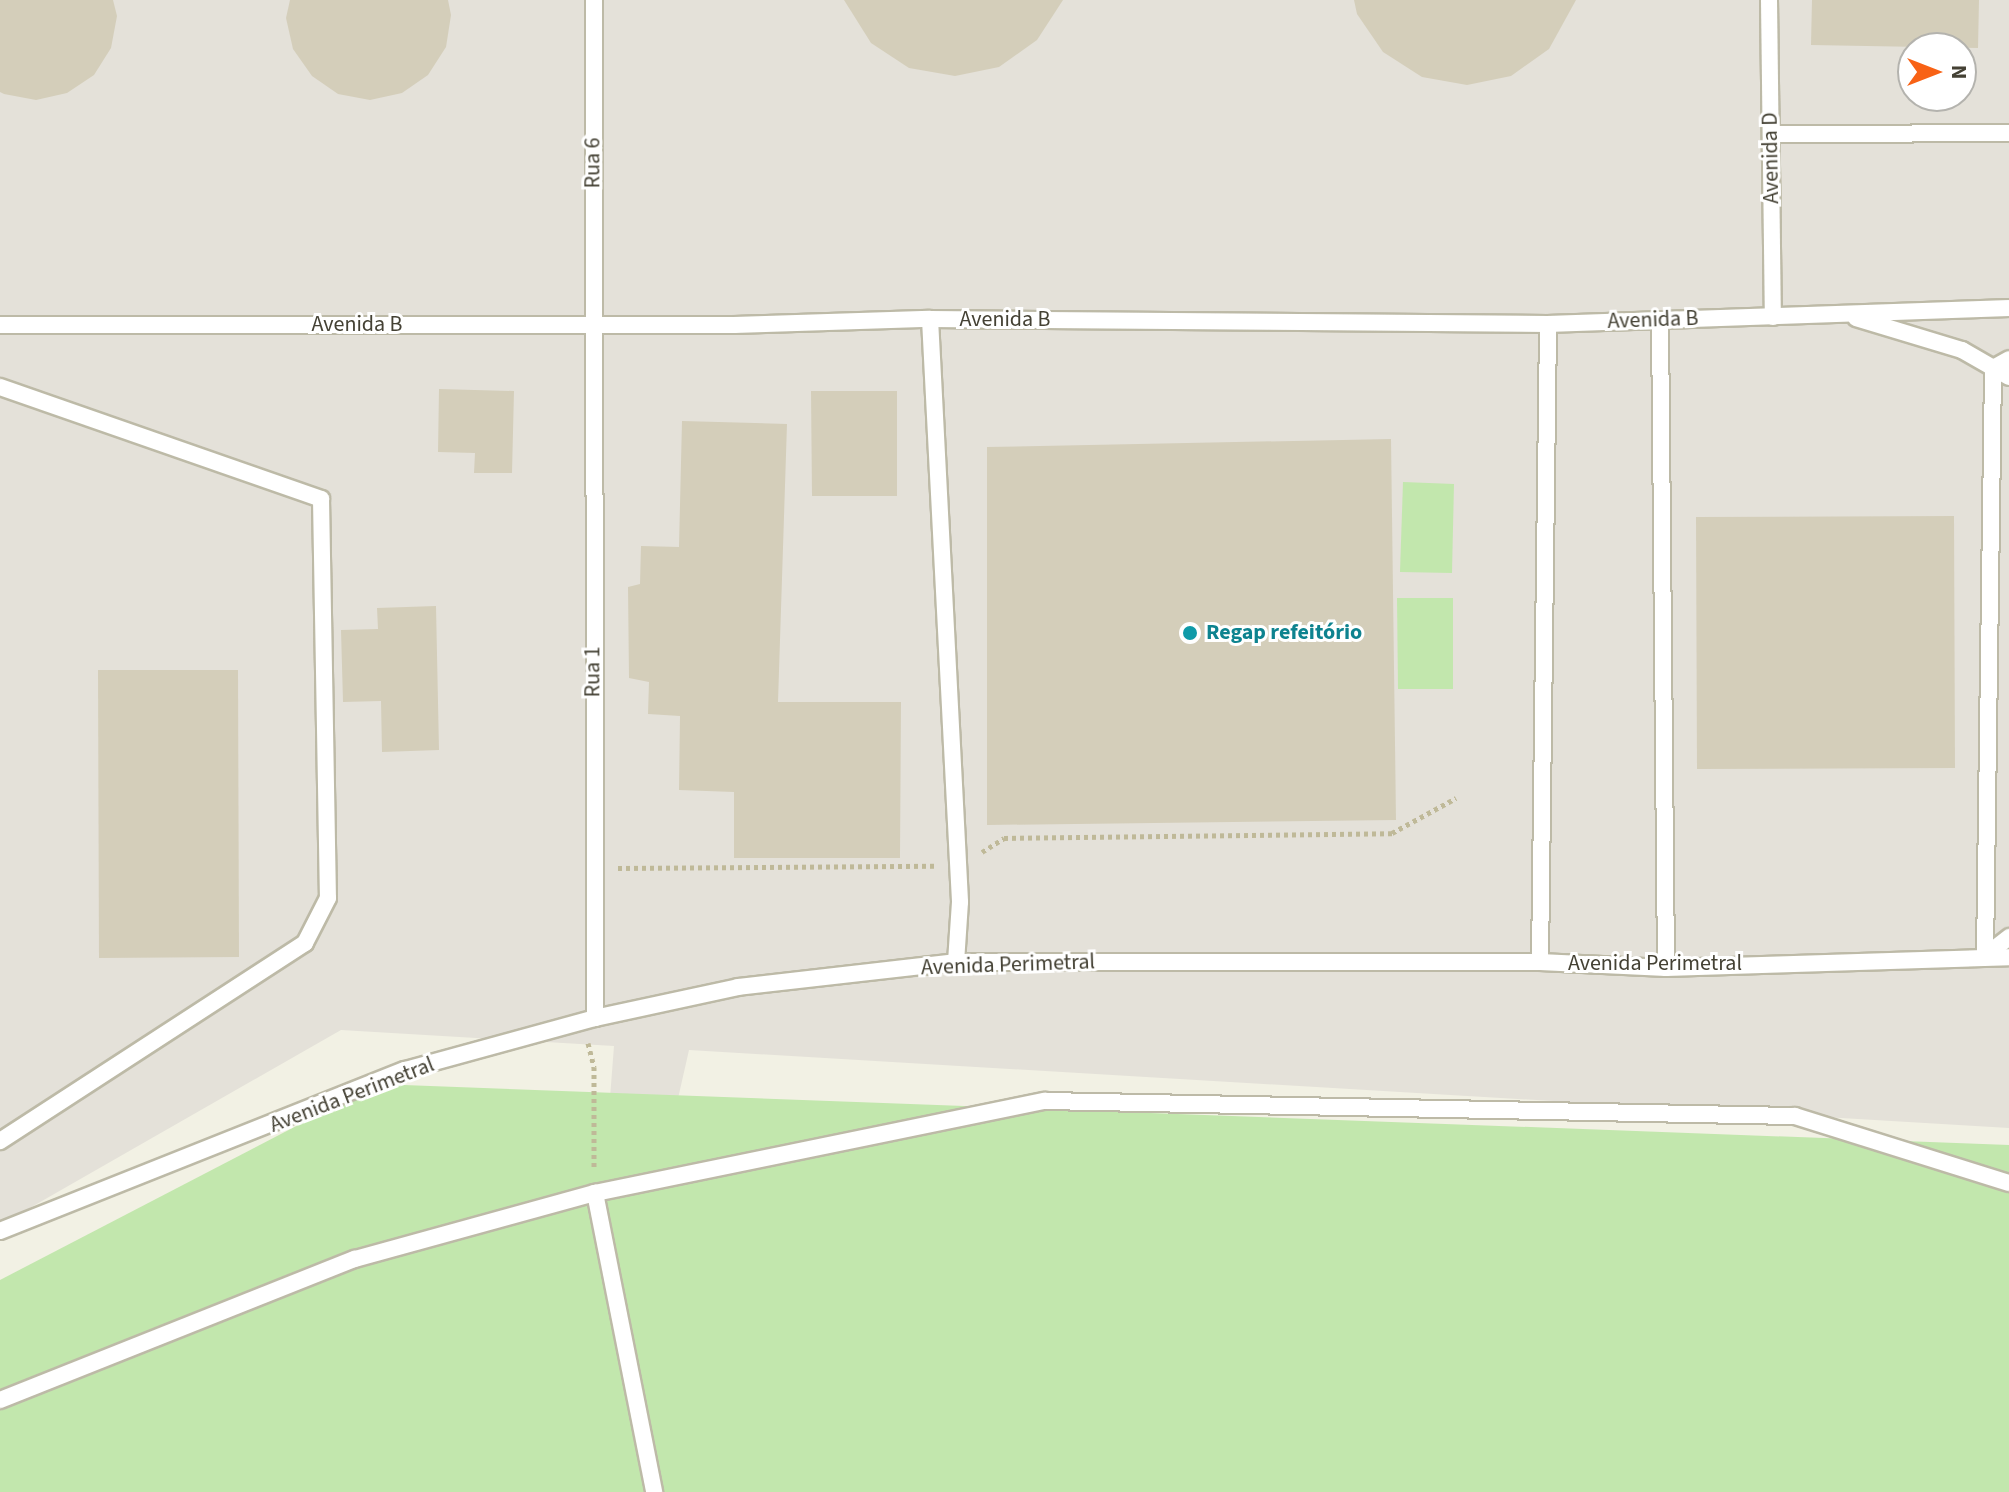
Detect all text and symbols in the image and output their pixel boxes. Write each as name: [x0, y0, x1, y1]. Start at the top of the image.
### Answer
north arrow: [1897, 32, 1977, 112]
text: N: [1943, 65, 1975, 79]
street label: Avenida D: [1757, 112, 1785, 204]
street label: Rua 6: [580, 138, 606, 188]
street label: Avenida B: [1607, 305, 1699, 335]
street label: Avenida B: [960, 307, 1050, 333]
street label: Avenida B: [312, 312, 402, 338]
place label: Regap refeitório: [1206, 620, 1362, 646]
marker: Regap refeitório: [1181, 624, 1199, 642]
street label: Rua 1: [580, 647, 606, 697]
street label: Avenida Perimetral: [921, 949, 1095, 981]
street label: Avenida Perimetral: [1568, 951, 1742, 977]
street label: Avenida Perimetral: [266, 1051, 438, 1139]

